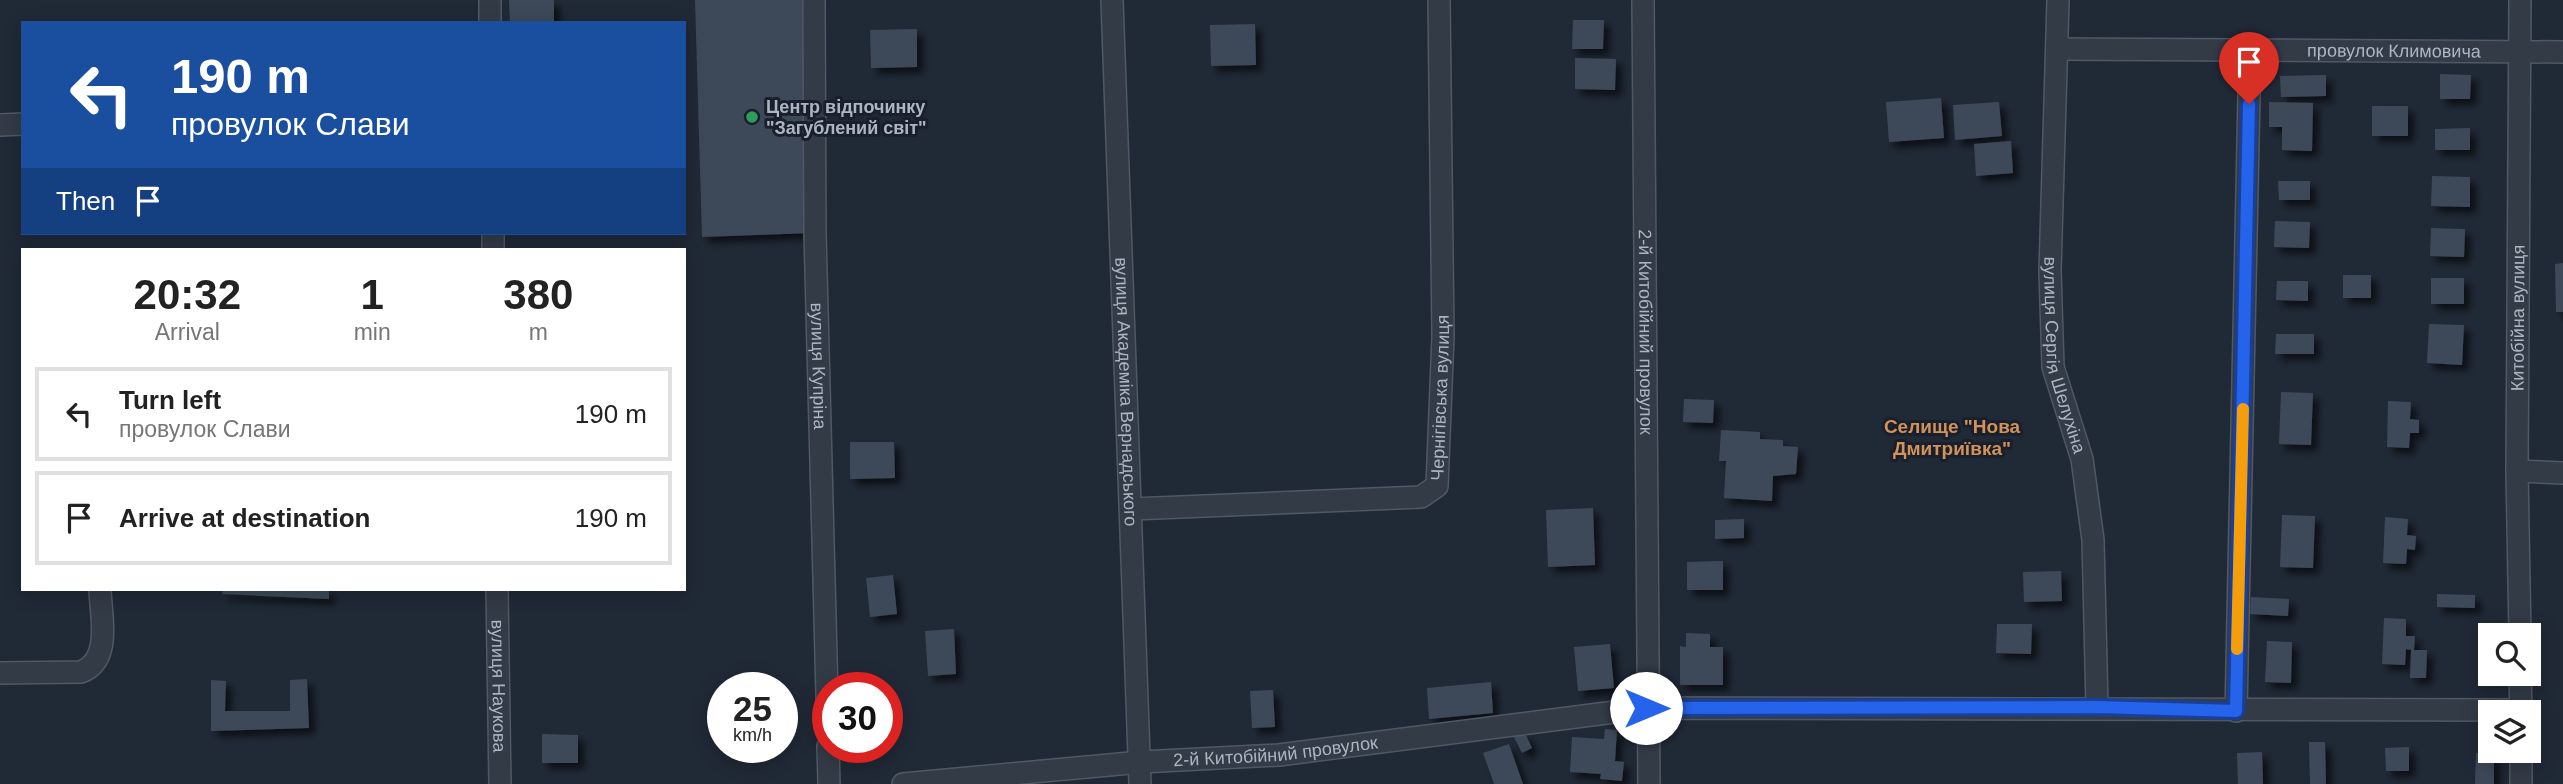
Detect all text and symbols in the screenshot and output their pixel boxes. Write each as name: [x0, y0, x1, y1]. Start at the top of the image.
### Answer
pin: [2219, 32, 2279, 104]
street label: провулок Климовича: [2307, 40, 2482, 62]
icon: arrive: [2230, 43, 2268, 81]
icon: left: [56, 49, 147, 140]
text: 190 m: [171, 49, 310, 103]
place label: Центр відпочинку "Загублений світ": [766, 97, 927, 138]
text: провулок Слави: [171, 106, 410, 142]
marker: Центр відпочинку "Загублений світ": [744, 109, 760, 125]
icon: arrive: [129, 182, 167, 220]
text: Then: [56, 186, 115, 216]
street label: 2-й Китобійний провулок: [1635, 229, 1656, 435]
street label: Китобійна вулиця: [2508, 245, 2528, 391]
street label: вулиця Сергія Шелухіна: [2040, 256, 2090, 457]
street label: вулиця Академіка Вернадського: [1111, 257, 1141, 527]
text: 20:32: [134, 271, 241, 318]
text: 1: [360, 271, 384, 318]
text: 380: [503, 271, 573, 318]
street label: вулиця Купріна: [807, 302, 830, 431]
street label: Чернігівська вулиця: [1427, 315, 1453, 481]
text: Arrival: [155, 319, 220, 345]
text: min: [354, 319, 391, 345]
text: m: [529, 319, 548, 345]
text: Turn left: [119, 385, 221, 415]
icon: left: [60, 395, 98, 433]
text: 190 m: [575, 399, 647, 429]
text: провулок Слави: [119, 416, 291, 442]
district label: Селище "Нова Дмитриївка": [1884, 416, 2021, 459]
icon: arrive: [60, 499, 98, 537]
text: Arrive at destination: [119, 503, 370, 533]
text: 190 m: [575, 503, 647, 533]
street label: вулиця Наукова: [487, 619, 510, 753]
map controls: [2478, 623, 2541, 763]
button: search: [2478, 623, 2541, 686]
position arrow: [1609, 671, 1683, 745]
speed limit sign: 30: [812, 672, 903, 763]
text: 25: [733, 689, 772, 728]
button: layers: [2478, 700, 2541, 763]
text: km/h: [733, 725, 772, 745]
street label: 2-й Китобійний провулок: [1173, 732, 1379, 770]

